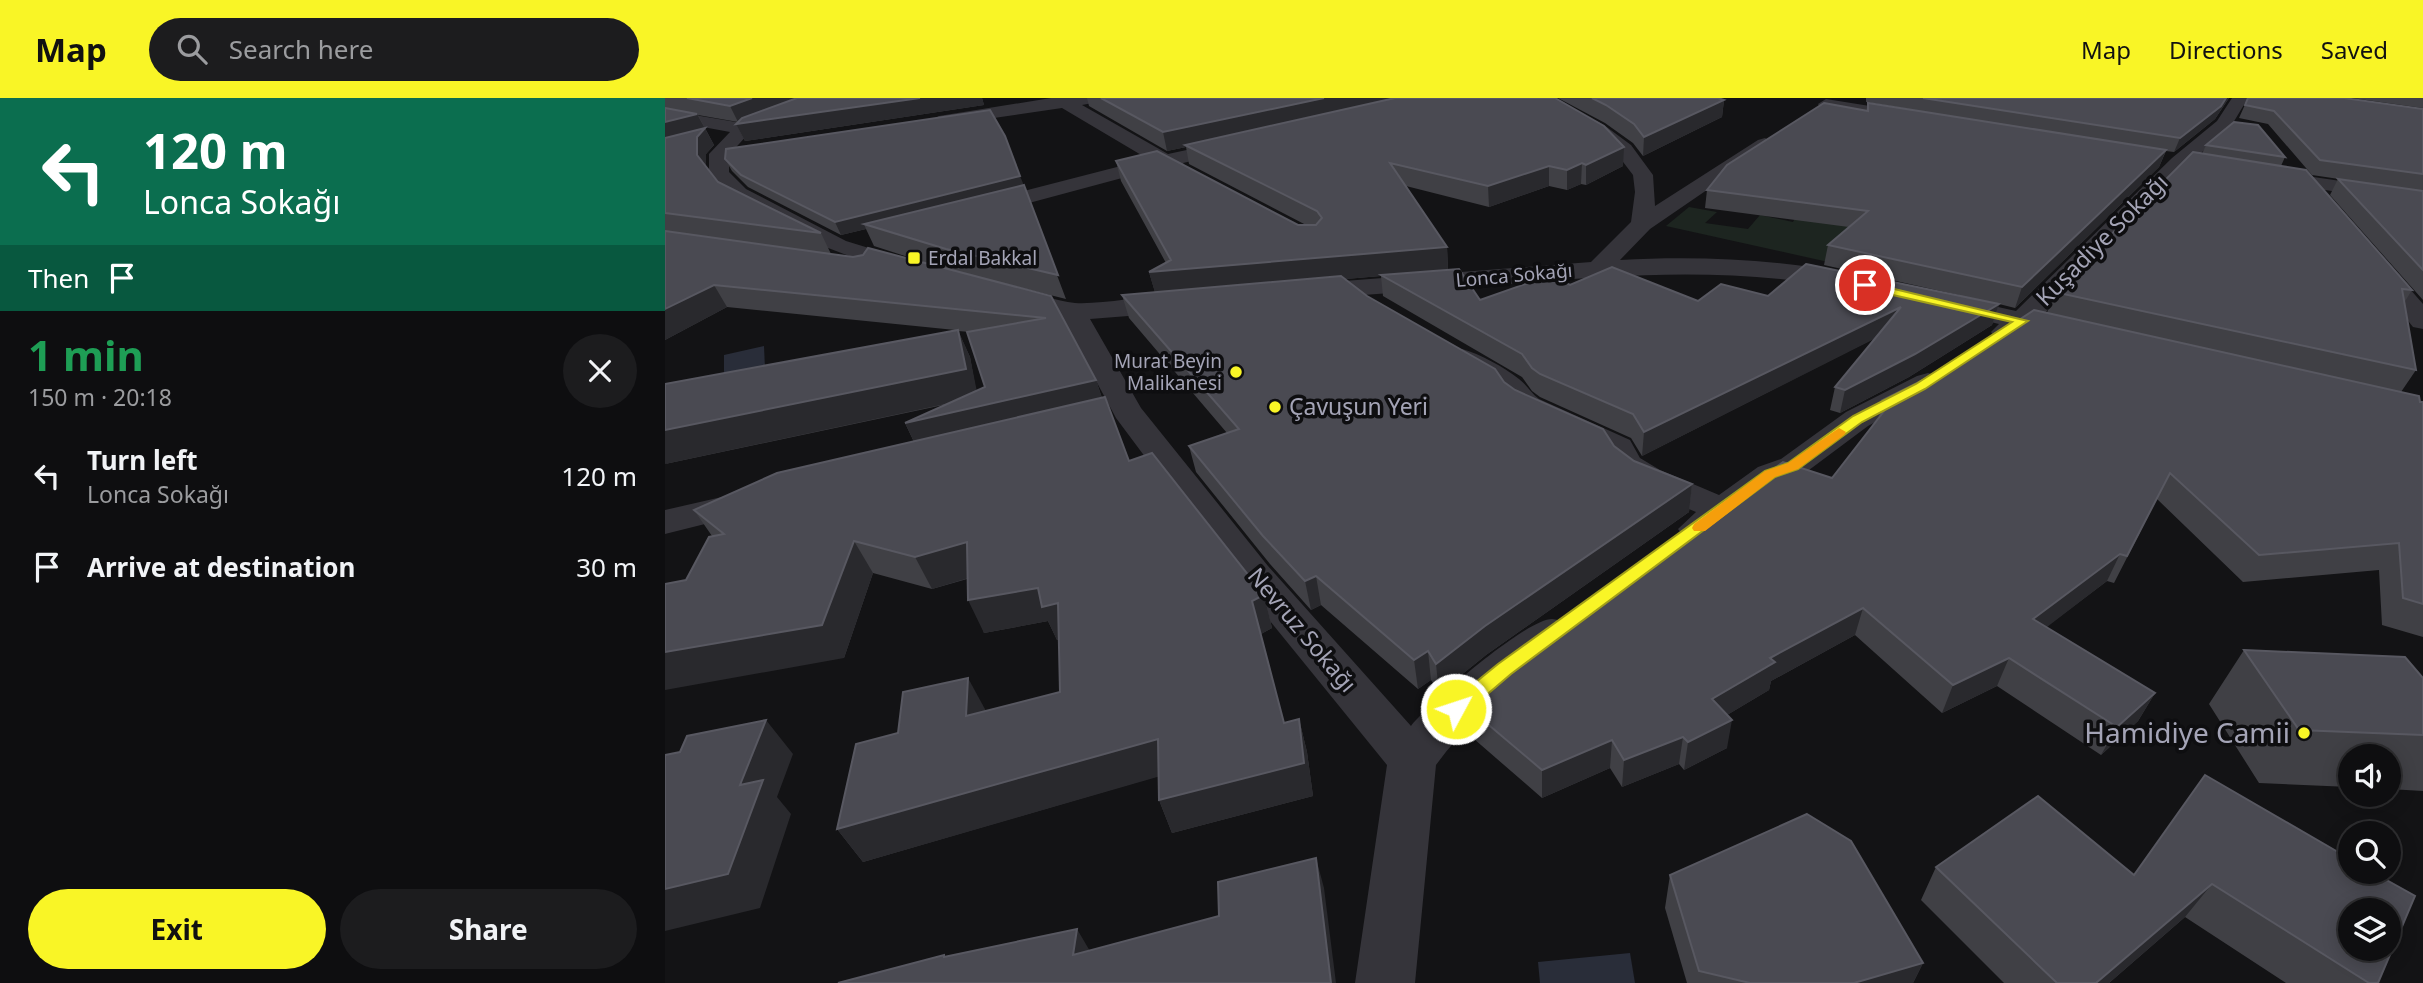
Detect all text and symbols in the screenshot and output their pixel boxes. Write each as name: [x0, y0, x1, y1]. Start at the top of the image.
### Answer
search box: [149, 18, 639, 81]
text: Map: [35, 27, 107, 72]
icon: search: [173, 30, 211, 68]
text: Search here: [229, 31, 373, 67]
text: Map: [2081, 33, 2131, 66]
text: Directions: [2169, 33, 2283, 66]
text: Saved: [2321, 33, 2388, 66]
text: 120 m: [143, 117, 288, 183]
icon: left: [28, 126, 119, 217]
street label: Kuşadiye Sokağı: [2028, 166, 2174, 312]
text: Lonca Sokağı: [143, 180, 340, 223]
place label: Erdal Bakkal: [928, 245, 1037, 271]
marker: Erdal Bakkal: [906, 250, 922, 266]
pin: [1835, 255, 1895, 315]
street label: Lonca Sokağı: [1454, 257, 1574, 293]
icon: arrive: [103, 259, 141, 297]
text: Then: [28, 260, 89, 296]
icon: arrive: [1846, 266, 1884, 304]
text: 1 min: [28, 326, 144, 383]
button: close: [563, 334, 637, 408]
place label: Murat Beyin Malikanesi: [1114, 348, 1222, 396]
marker: Murat Beyin Malikanesi: [1228, 364, 1244, 380]
text: 150 m · 20:18: [28, 381, 172, 413]
place label: Çavuşun Yeri: [1289, 390, 1428, 422]
marker: Çavuşun Yeri: [1267, 399, 1283, 415]
text: Turn left: [87, 442, 198, 478]
icon: left: [28, 457, 66, 495]
text: 120 m: [561, 458, 637, 494]
text: Lonca Sokağı: [87, 478, 229, 510]
icon: arrive: [28, 548, 66, 586]
text: Arrive at destination: [87, 549, 356, 585]
text: 30 m: [576, 549, 637, 585]
street label: Nevruz Sokağı: [1241, 560, 1365, 699]
position arrow: [1419, 672, 1493, 746]
place label: Hamidiye Camii: [2084, 713, 2290, 751]
marker: Hamidiye Camii: [2296, 725, 2312, 741]
map controls: [2338, 744, 2401, 961]
button: sound: [2338, 744, 2401, 807]
button: search: [2338, 821, 2401, 884]
button: Exit: [28, 889, 326, 969]
button: Share: [340, 889, 637, 969]
button: layers: [2338, 898, 2401, 961]

